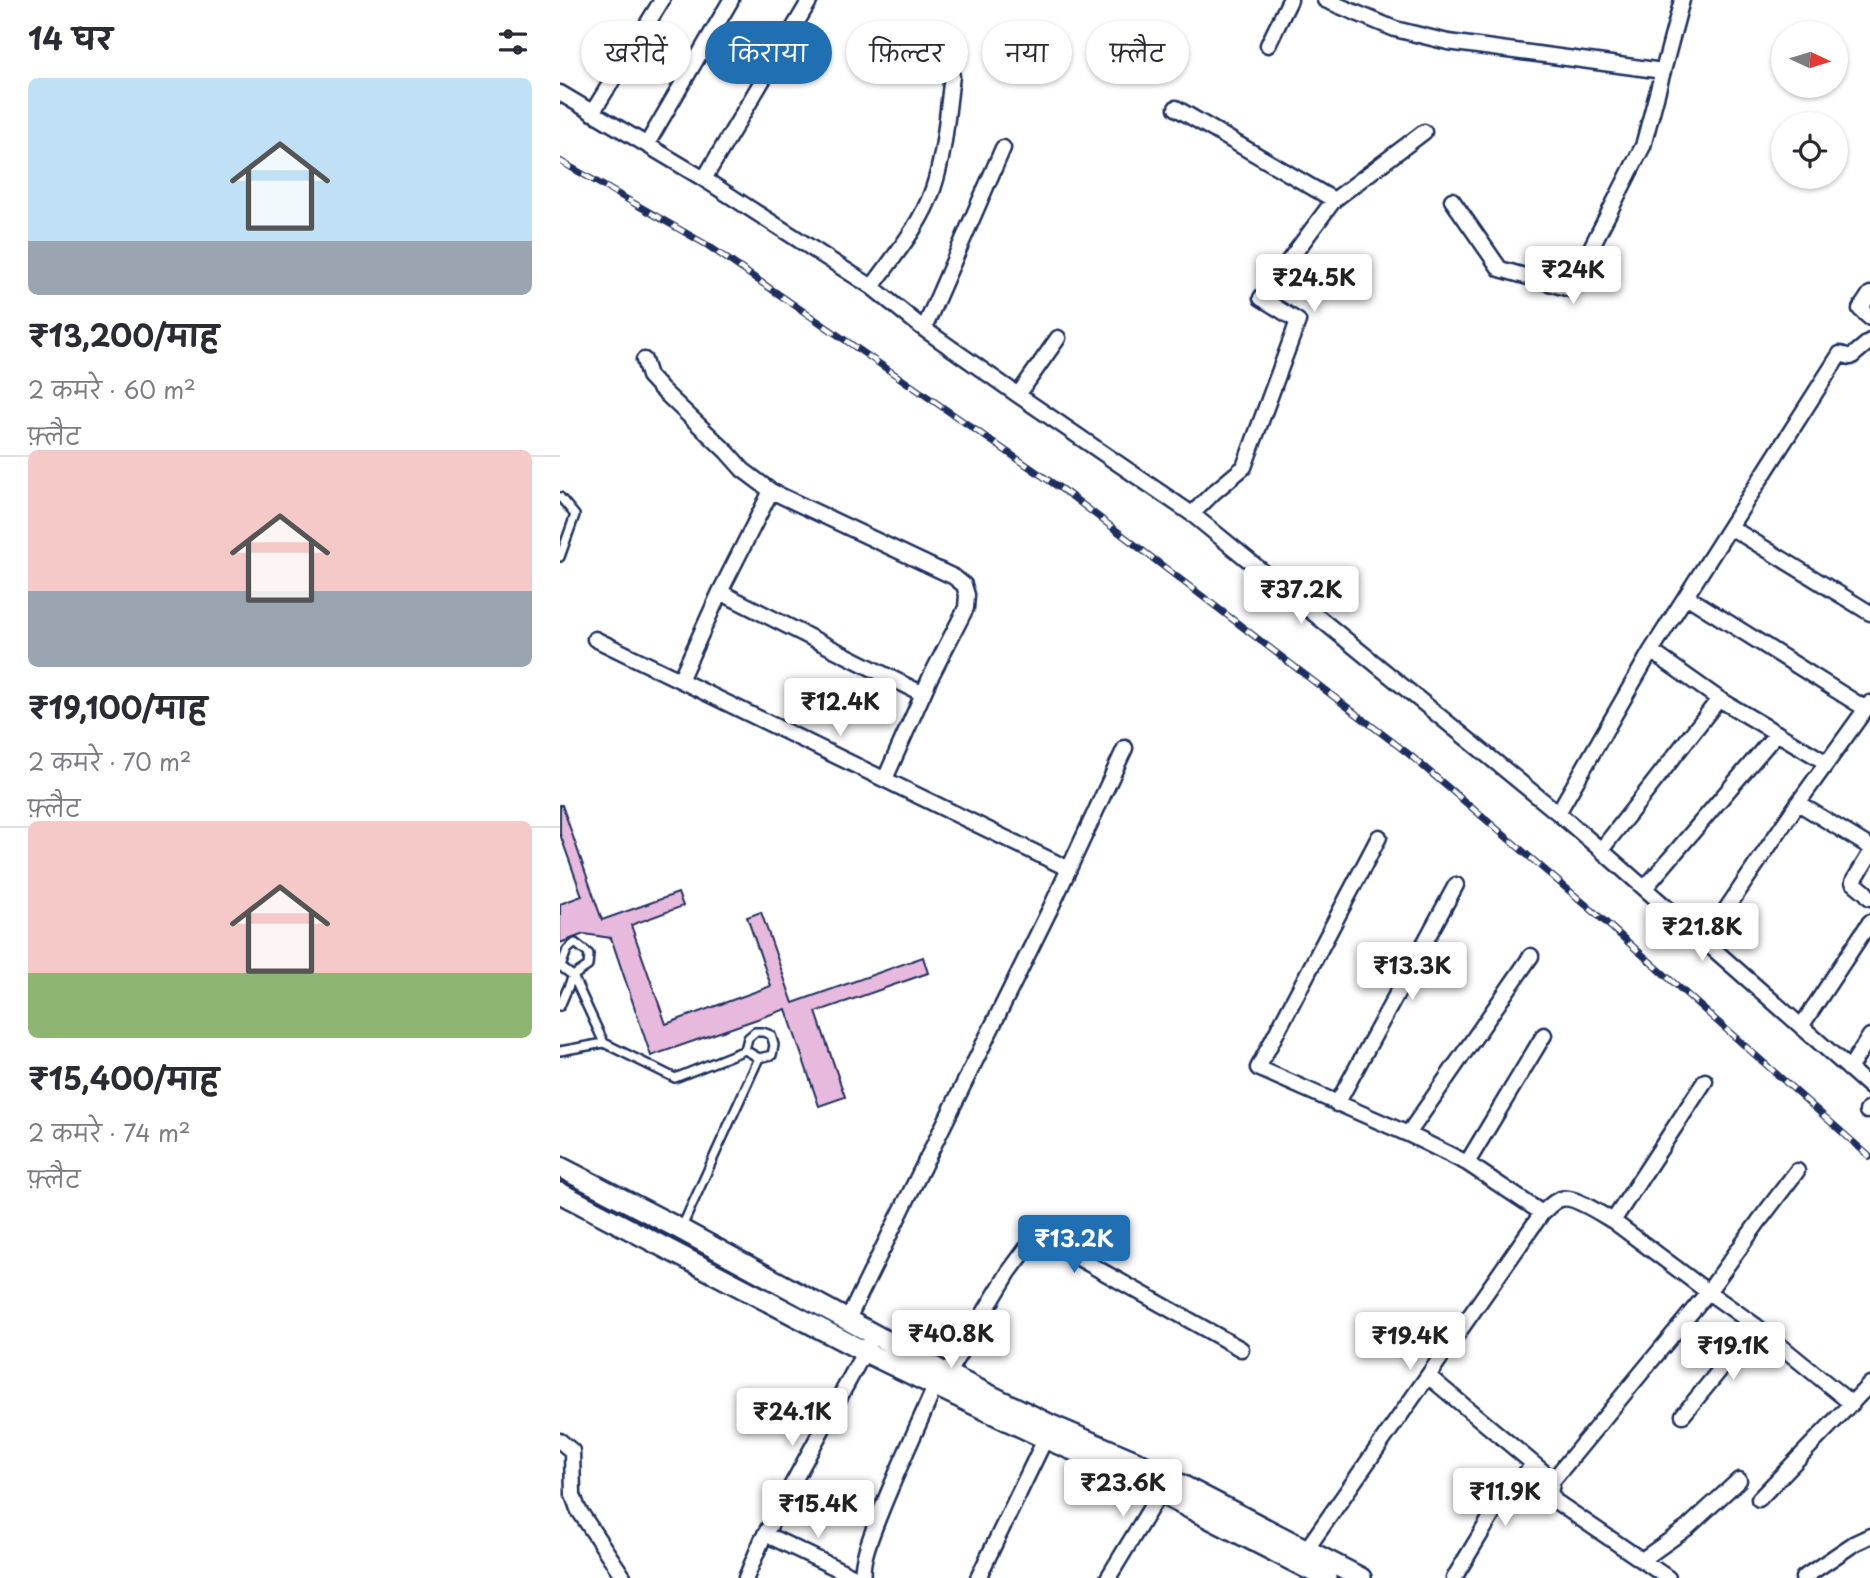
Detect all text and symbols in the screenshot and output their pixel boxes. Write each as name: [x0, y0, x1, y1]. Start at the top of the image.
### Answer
text: 14 घर: [28, 15, 113, 60]
chip: खरीदें: [581, 21, 691, 84]
chip: किराया: [705, 21, 832, 84]
chip: फ़िल्टर: [846, 21, 968, 84]
chip: नया: [982, 21, 1072, 84]
chip: फ़्लैट: [1086, 21, 1189, 84]
north arrow: [1771, 21, 1848, 98]
map controls: [1771, 21, 1848, 189]
icon: filters: [494, 23, 532, 61]
button: locate: [1771, 112, 1848, 189]
icon: home: [217, 123, 343, 249]
pin: ₹24K: [1532, 246, 1614, 306]
text: ₹24K: [1541, 251, 1605, 286]
pin: ₹24.5K: [1257, 254, 1371, 314]
text: ₹24.5K: [1272, 259, 1356, 294]
text: ₹13,200/माह: [28, 312, 219, 357]
text: 2 कमरे · 60 m²: [28, 372, 196, 407]
text: फ़्लैट: [28, 418, 80, 453]
icon: home: [217, 495, 343, 621]
pin: ₹37.2K: [1244, 566, 1358, 626]
text: ₹37.2K: [1260, 571, 1342, 606]
pin: ₹12.4K: [783, 678, 897, 738]
text: ₹12.4K: [800, 683, 880, 718]
text: ₹19,100/माह: [28, 684, 207, 729]
text: 2 कमरे · 70 m²: [28, 744, 192, 779]
text: फ़्लैट: [28, 790, 80, 825]
icon: home: [217, 866, 343, 992]
pin: ₹21.8K: [1645, 904, 1759, 963]
text: ₹21.8K: [1662, 908, 1742, 943]
pin: ₹13.3K: [1355, 942, 1469, 1002]
text: ₹13.3K: [1373, 947, 1451, 982]
text: ₹15,400/माह: [28, 1055, 219, 1100]
text: 2 कमरे · 74 m²: [28, 1115, 191, 1150]
text: फ़्लैट: [28, 1161, 80, 1196]
pin: ₹13.2K: [1017, 1216, 1131, 1275]
text: ₹13.2K: [1034, 1220, 1114, 1255]
pin: ₹40.8K: [894, 1310, 1008, 1370]
pin: ₹19.4K: [1353, 1312, 1467, 1372]
text: ₹40.8K: [908, 1315, 994, 1350]
text: ₹19.4K: [1371, 1317, 1449, 1352]
pin: ₹19.1K: [1676, 1322, 1790, 1382]
text: ₹19.1K: [1697, 1327, 1769, 1362]
pin: ₹24.1K: [735, 1388, 849, 1448]
text: ₹24.1K: [753, 1393, 831, 1428]
pin: ₹23.6K: [1066, 1460, 1180, 1519]
text: ₹23.6K: [1080, 1464, 1166, 1499]
pin: ₹11.9K: [1448, 1468, 1562, 1528]
text: ₹11.9K: [1469, 1473, 1541, 1508]
pin: ₹15.4K: [761, 1480, 875, 1540]
text: ₹15.4K: [778, 1485, 858, 1520]

